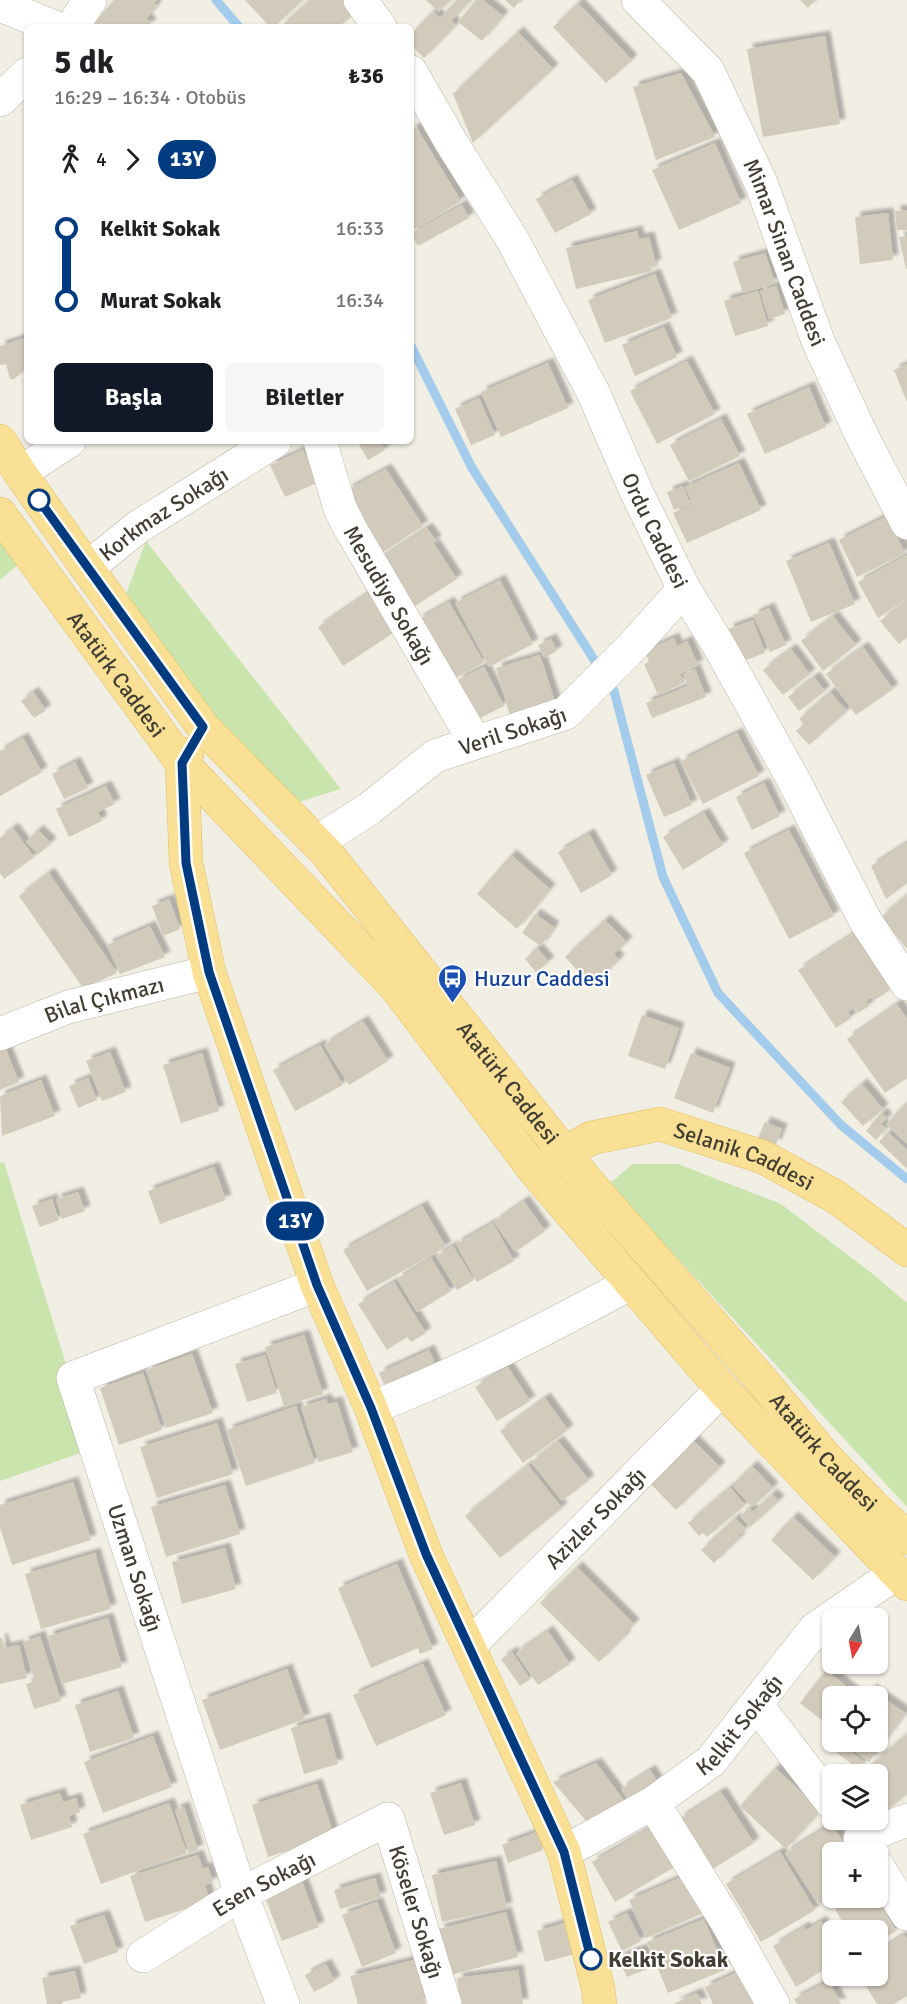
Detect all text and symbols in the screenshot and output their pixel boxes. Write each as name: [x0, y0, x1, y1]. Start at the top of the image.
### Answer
text: 5 dk: [54, 42, 114, 83]
text: ₺36: [348, 62, 384, 89]
text: 16:29 – 16:34 · Otobüs: [54, 85, 246, 110]
icon: walk: [54, 143, 87, 176]
icon: forward: [116, 143, 149, 176]
text: 13Y: [170, 146, 204, 172]
text: 4: [96, 147, 107, 172]
street label: Mimar Sinan Caddesi: [738, 154, 832, 351]
text: Kelkit Sokak: [100, 215, 220, 242]
text: 16:33: [335, 216, 384, 241]
text: Murat Sokak: [100, 287, 221, 314]
text: 16:34: [335, 288, 384, 313]
button: Başla: [54, 363, 213, 432]
button: Biletler: [225, 363, 384, 432]
street label: Korkmaz Sokağı: [93, 460, 233, 567]
street label: Ordu Caddesi: [616, 468, 695, 592]
unlabelled marker: [28, 489, 50, 511]
street label: Mesudiye Sokağı: [338, 520, 440, 670]
street label: Atatürk Caddesi: [62, 605, 172, 742]
street label: Veril Sokağı: [455, 700, 570, 761]
bus stop icon: Huzur Caddesi: [437, 962, 469, 1004]
place label: Huzur Caddesi: [474, 965, 610, 992]
street label: Bilal Çıkmazı: [40, 970, 167, 1029]
street label: Atatürk Caddesi: [451, 1015, 565, 1149]
street label: Selanik Caddesi: [671, 1116, 819, 1196]
line badge: 13Y: [260, 1202, 330, 1240]
text: 13Y: [278, 1208, 312, 1234]
street label: Atatürk Caddesi: [764, 1387, 883, 1517]
street label: Azizler Sokağı: [539, 1461, 651, 1574]
street label: Uzman Sokağı: [102, 1501, 168, 1635]
north arrow: [822, 1608, 888, 1674]
map controls: [822, 1608, 888, 1986]
street label: Kelkit Sokağı: [690, 1668, 788, 1781]
button: locate: [822, 1686, 888, 1752]
button: layers: [822, 1764, 888, 1830]
street label: Köseler Sokağı: [383, 1842, 450, 1982]
button: +: [822, 1842, 888, 1908]
street label: Esen Sokağı: [207, 1845, 320, 1922]
button: −: [822, 1920, 888, 1986]
place label: Kelkit Sokak: [608, 1946, 729, 1973]
marker: Kelkit Sokak: [580, 1948, 602, 1970]

